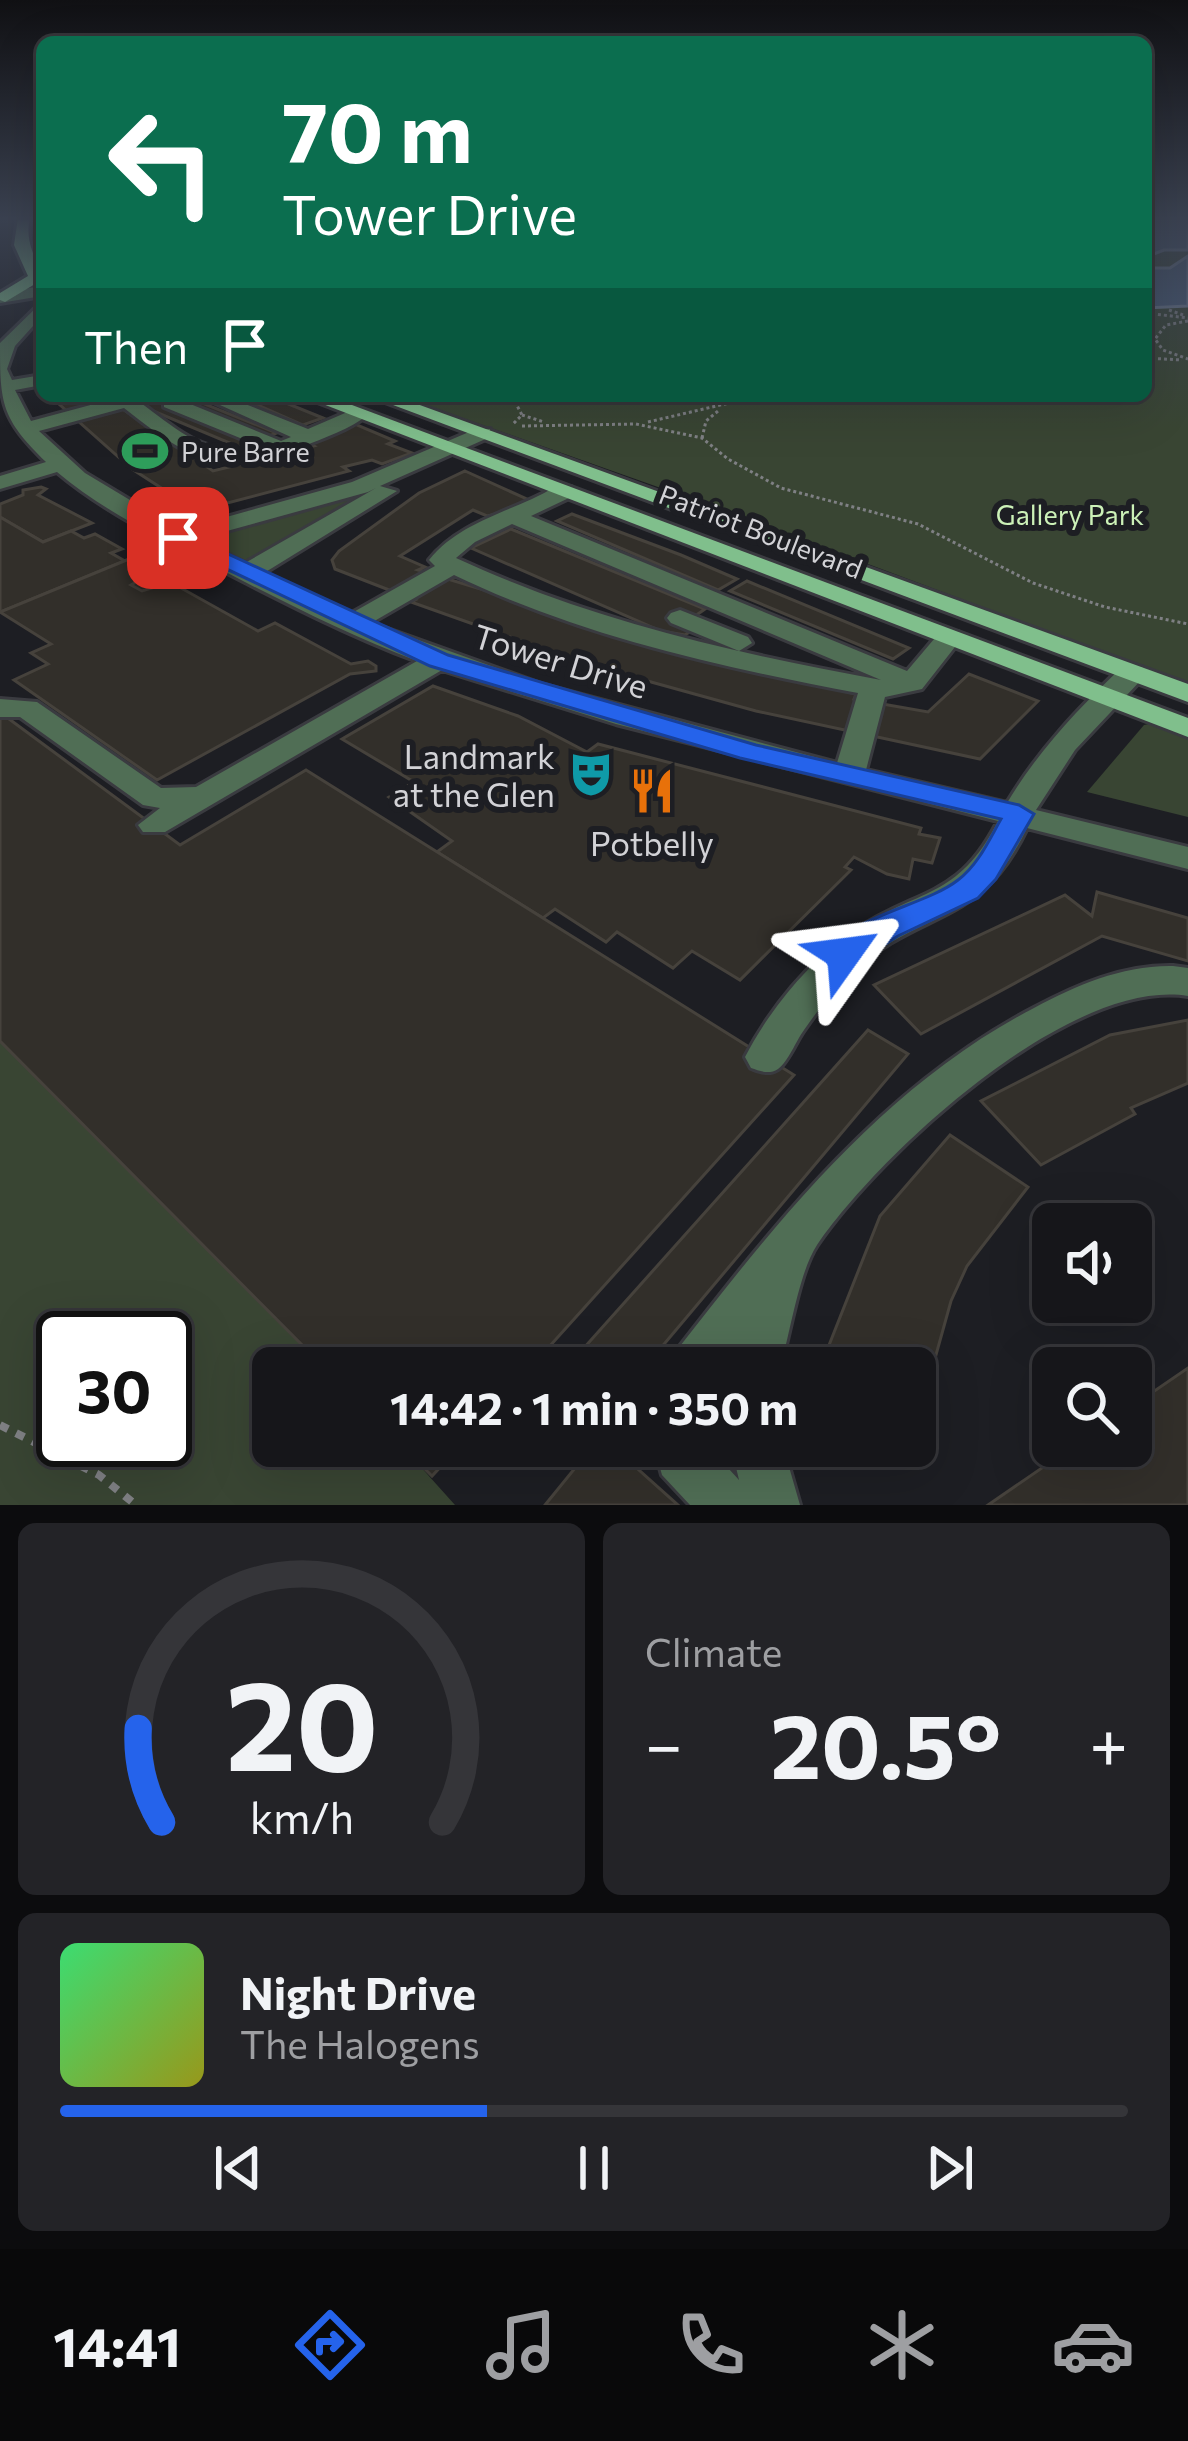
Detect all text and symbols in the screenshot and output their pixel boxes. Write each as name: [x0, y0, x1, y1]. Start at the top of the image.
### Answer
text: 70 m: [282, 78, 473, 180]
icon: left: [84, 84, 240, 240]
text: Tower Drive: [282, 180, 577, 246]
icon: arrive: [212, 312, 278, 378]
text: Then: [84, 318, 188, 373]
sports icon: Pure Barre: [120, 426, 170, 476]
place label: Pure Barre: [181, 435, 310, 468]
street label: Patriot Boulevard: [655, 477, 867, 585]
pin: [127, 487, 229, 589]
park label: Gallery Park: [996, 498, 1145, 531]
icon: arrive: [145, 505, 211, 571]
street label: Tower Drive: [469, 614, 653, 706]
place label: Landmark at the Glen: [393, 735, 555, 814]
theatre icon: Landmark at the Glen: [566, 749, 616, 799]
restaurant icon: Potbelly: [627, 766, 677, 816]
place label: Potbelly: [590, 822, 714, 863]
position arrow: [781, 891, 907, 1017]
map controls: [1032, 1203, 1152, 1467]
button: sound: [1032, 1203, 1152, 1323]
speed limit sign: 30: [36, 1311, 192, 1467]
button: search: [1032, 1347, 1152, 1467]
text: 14:42 · 1 min · 350 m: [390, 1379, 798, 1434]
text: Climate: [645, 1627, 782, 1675]
text: 20: [225, 1644, 378, 1797]
text: 20.5°: [770, 1687, 1001, 1798]
text: −: [645, 1702, 683, 1783]
text: +: [1089, 1702, 1128, 1783]
text: km/h: [249, 1790, 354, 1843]
text: Night Drive: [240, 1964, 476, 2019]
text: The Halogens: [240, 2019, 480, 2067]
icon: previous: [205, 2135, 271, 2201]
icon: pause: [561, 2135, 627, 2201]
icon: next: [917, 2135, 983, 2201]
icon: directions: [288, 2303, 372, 2387]
icon: music: [479, 2303, 563, 2387]
icon: phone: [669, 2303, 753, 2387]
icon: climate: [860, 2303, 944, 2387]
icon: car: [1051, 2303, 1135, 2387]
text: 14:41: [53, 2312, 181, 2378]

